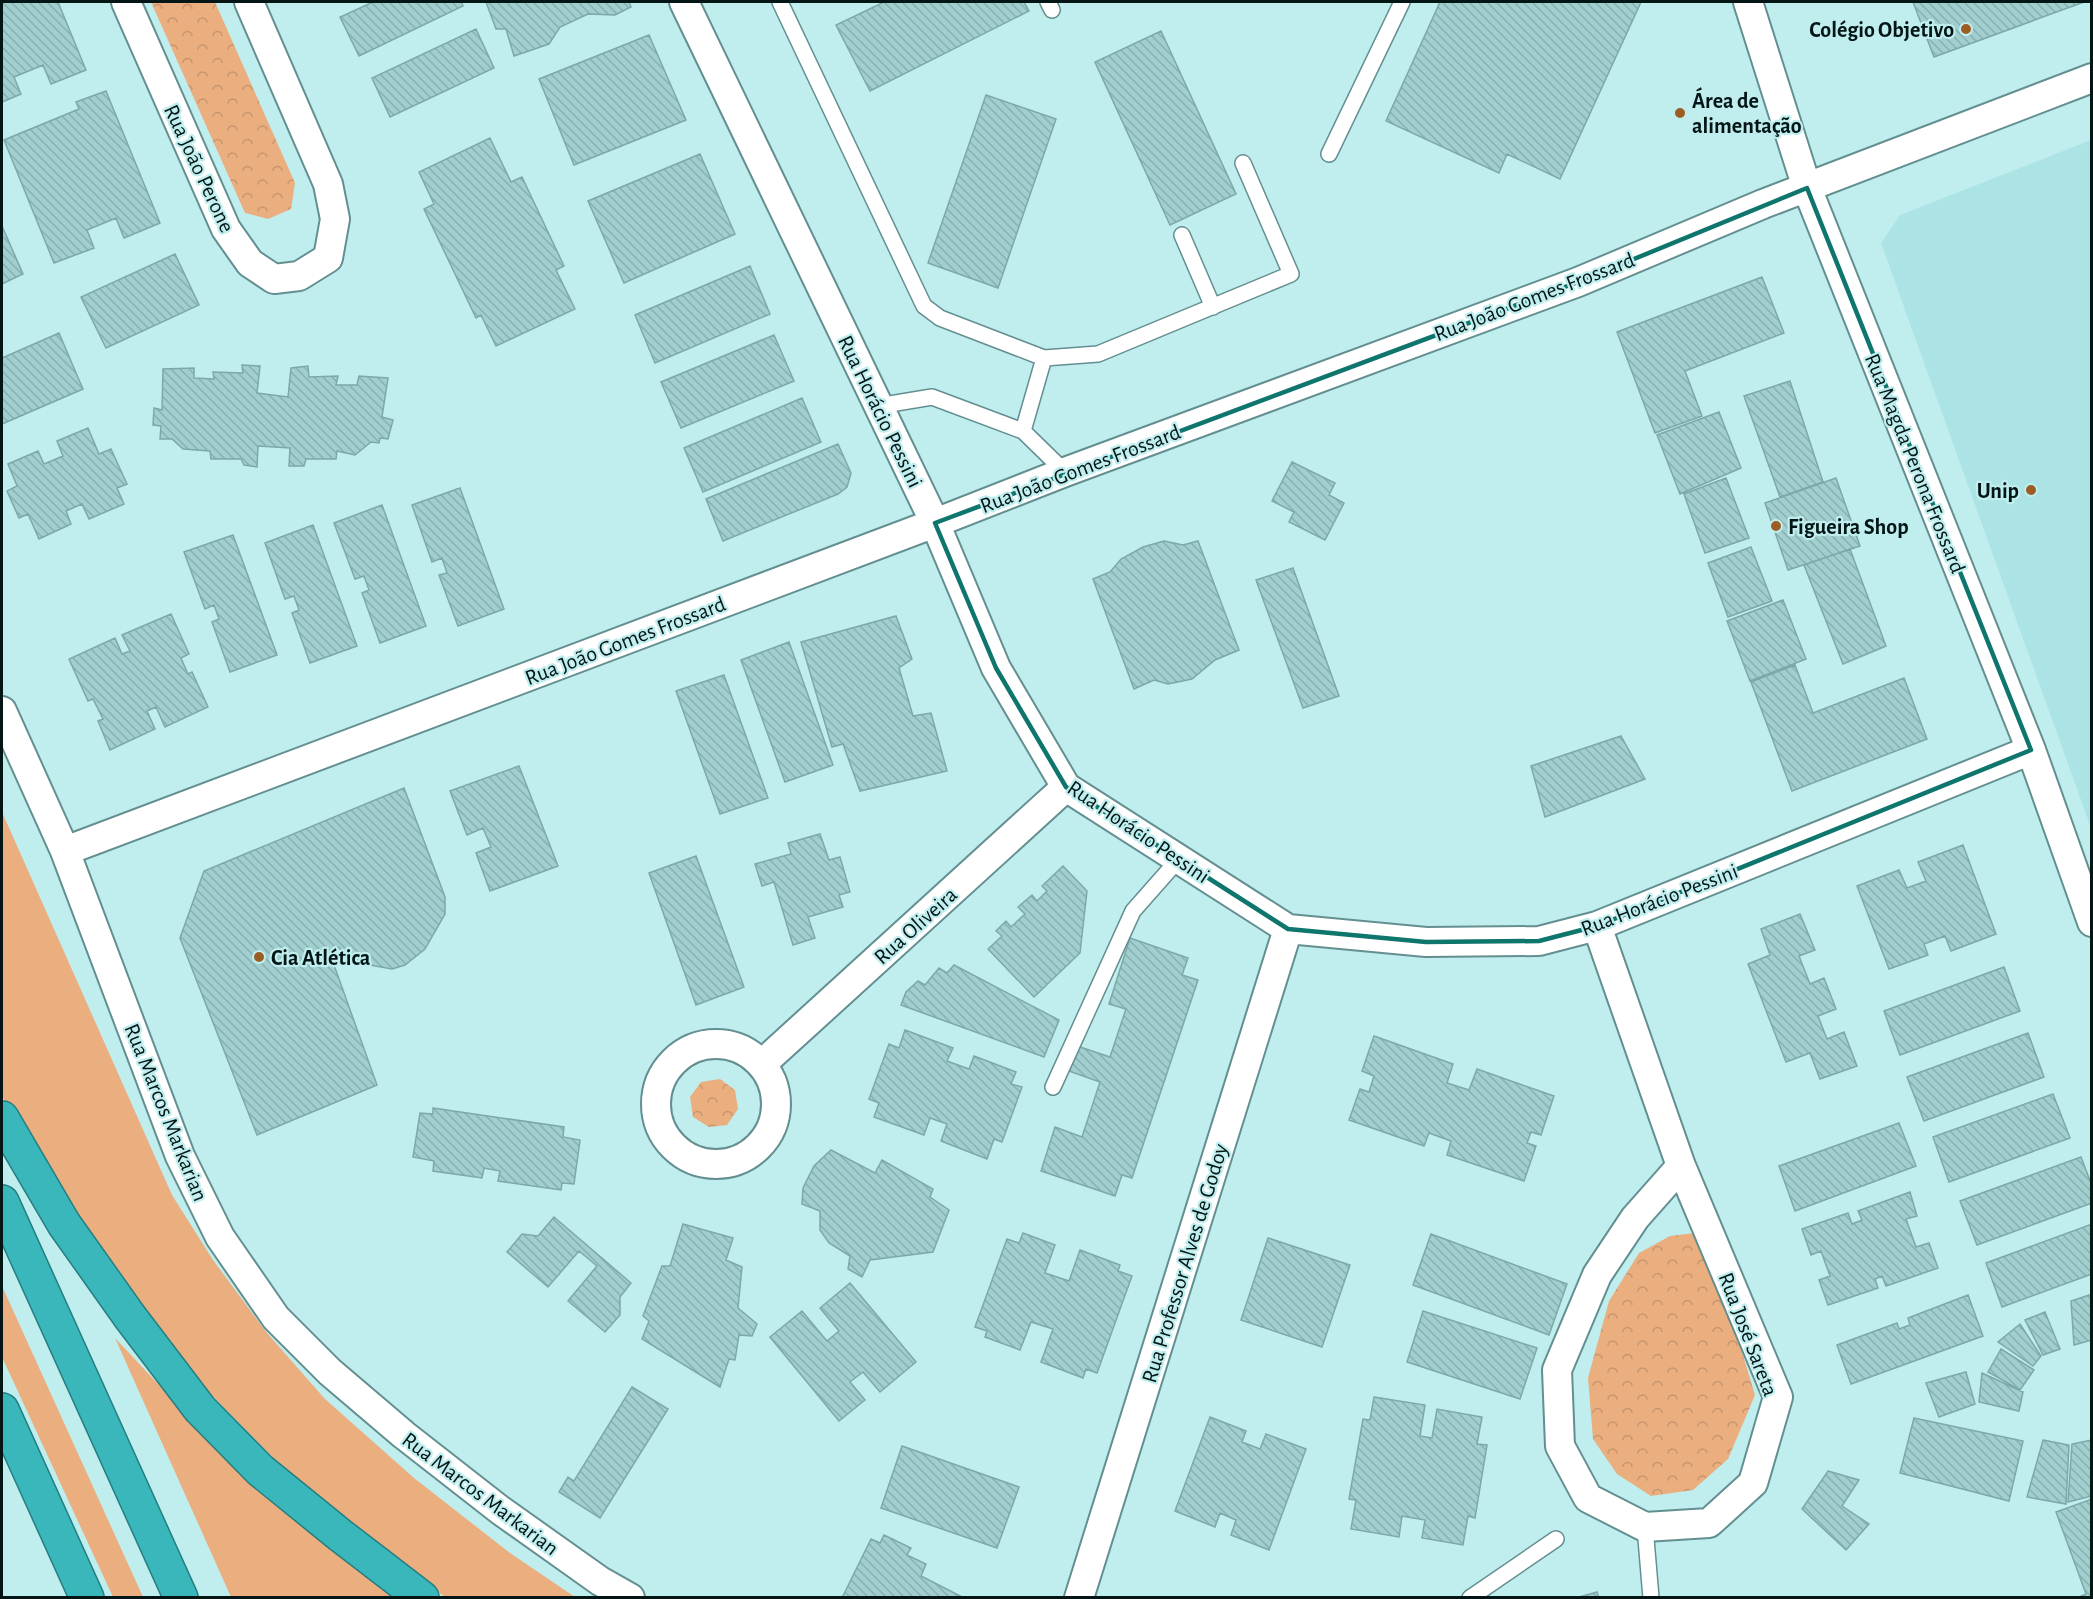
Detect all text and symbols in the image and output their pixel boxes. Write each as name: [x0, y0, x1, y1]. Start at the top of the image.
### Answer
place label: Colégio Objetivo: [1809, 19, 1954, 42]
marker: Colégio Objetivo: [1959, 22, 1973, 36]
place label: Área de alimentação: [1692, 87, 1802, 137]
street label: Rua João Perone: [160, 101, 238, 236]
marker: Área de alimentação: [1673, 106, 1687, 120]
street label: Rua João Gomes Frossard: [1431, 249, 1638, 345]
street label: Rua Horácio Pessini: [834, 332, 926, 491]
street label: Rua Magda Perona Frossard: [1861, 350, 1969, 576]
street label: Rua João Gomes Frossard: [977, 421, 1184, 517]
place label: Unip: [1977, 480, 2019, 502]
marker: Unip: [2024, 483, 2038, 497]
place label: Figueira Shop: [1788, 516, 1909, 538]
marker: Figueira Shop: [1769, 519, 1783, 533]
street label: Rua João Gomes Frossard: [522, 593, 729, 689]
street label: Rua Horácio Pessini: [1063, 776, 1213, 887]
street label: Rua Horácio Pessini: [1578, 860, 1741, 940]
street label: Rua Oliveira: [870, 883, 961, 968]
place label: Cia Atlética: [271, 947, 371, 969]
marker: Cia Atlética: [252, 950, 266, 964]
street label: Rua Marcos Markarian: [120, 1020, 212, 1204]
street label: Rua Professor Alves de Godoy: [1138, 1141, 1232, 1385]
street label: Rua José Sareta: [1714, 1270, 1782, 1399]
street label: Rua Marcos Markarian: [398, 1428, 563, 1560]

